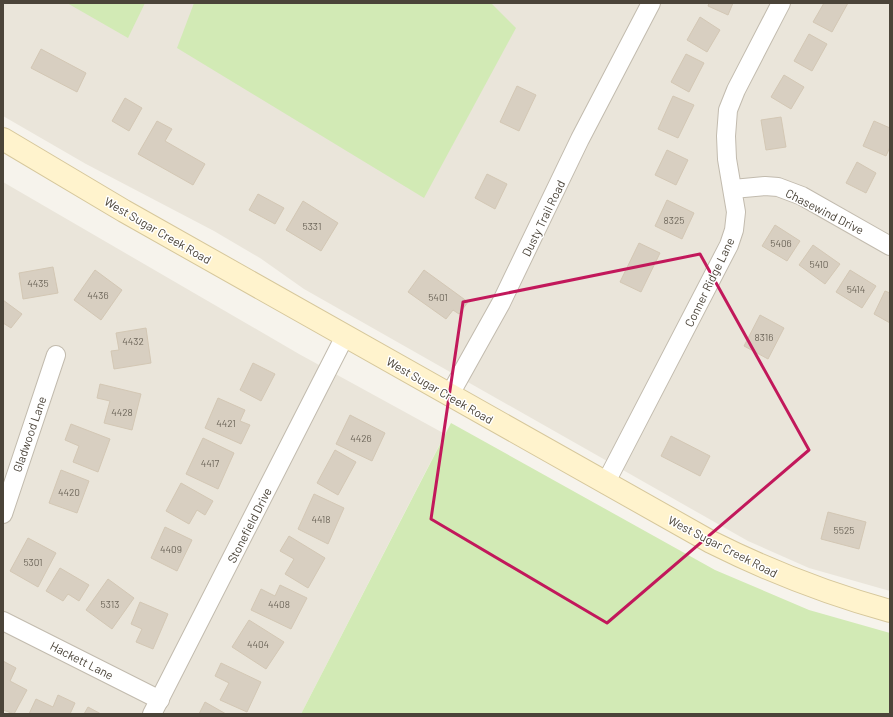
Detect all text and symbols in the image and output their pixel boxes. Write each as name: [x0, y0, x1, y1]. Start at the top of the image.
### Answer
street label: Dusty Trail Road: [518, 178, 568, 258]
street label: Chasewind Drive: [784, 185, 866, 237]
street label: West Sugar Creek Road: [102, 194, 214, 266]
house number: 8325: [664, 214, 684, 226]
house number: 5331: [303, 220, 321, 232]
street label: Conner Ridge Lane: [681, 235, 737, 329]
house number: 5406: [770, 237, 792, 249]
house number: 5410: [810, 258, 828, 270]
house number: 4435: [27, 277, 49, 289]
house number: 5414: [847, 283, 865, 295]
house number: 4436: [87, 289, 109, 301]
house number: 5401: [428, 291, 448, 303]
house number: 8316: [755, 331, 773, 343]
house number: 4432: [122, 335, 144, 347]
street label: West Sugar Creek Road: [384, 354, 496, 426]
street label: Gladwood Lane: [10, 394, 48, 474]
house number: 4428: [111, 406, 133, 418]
house number: 4421: [216, 417, 236, 429]
house number: 4426: [350, 432, 372, 444]
house number: 4417: [201, 457, 219, 469]
street label: Stonefield Drive: [224, 485, 274, 565]
house number: 4420: [58, 486, 80, 498]
street label: West Sugar Creek Road: [666, 512, 780, 580]
house number: 4418: [312, 513, 330, 525]
house number: 5525: [834, 524, 854, 536]
house number: 4409: [160, 543, 182, 555]
house number: 5301: [23, 556, 43, 568]
house number: 5313: [101, 598, 119, 610]
house number: 4408: [268, 598, 290, 610]
street label: Hackett Lane: [48, 638, 116, 682]
house number: 4404: [247, 638, 269, 650]

